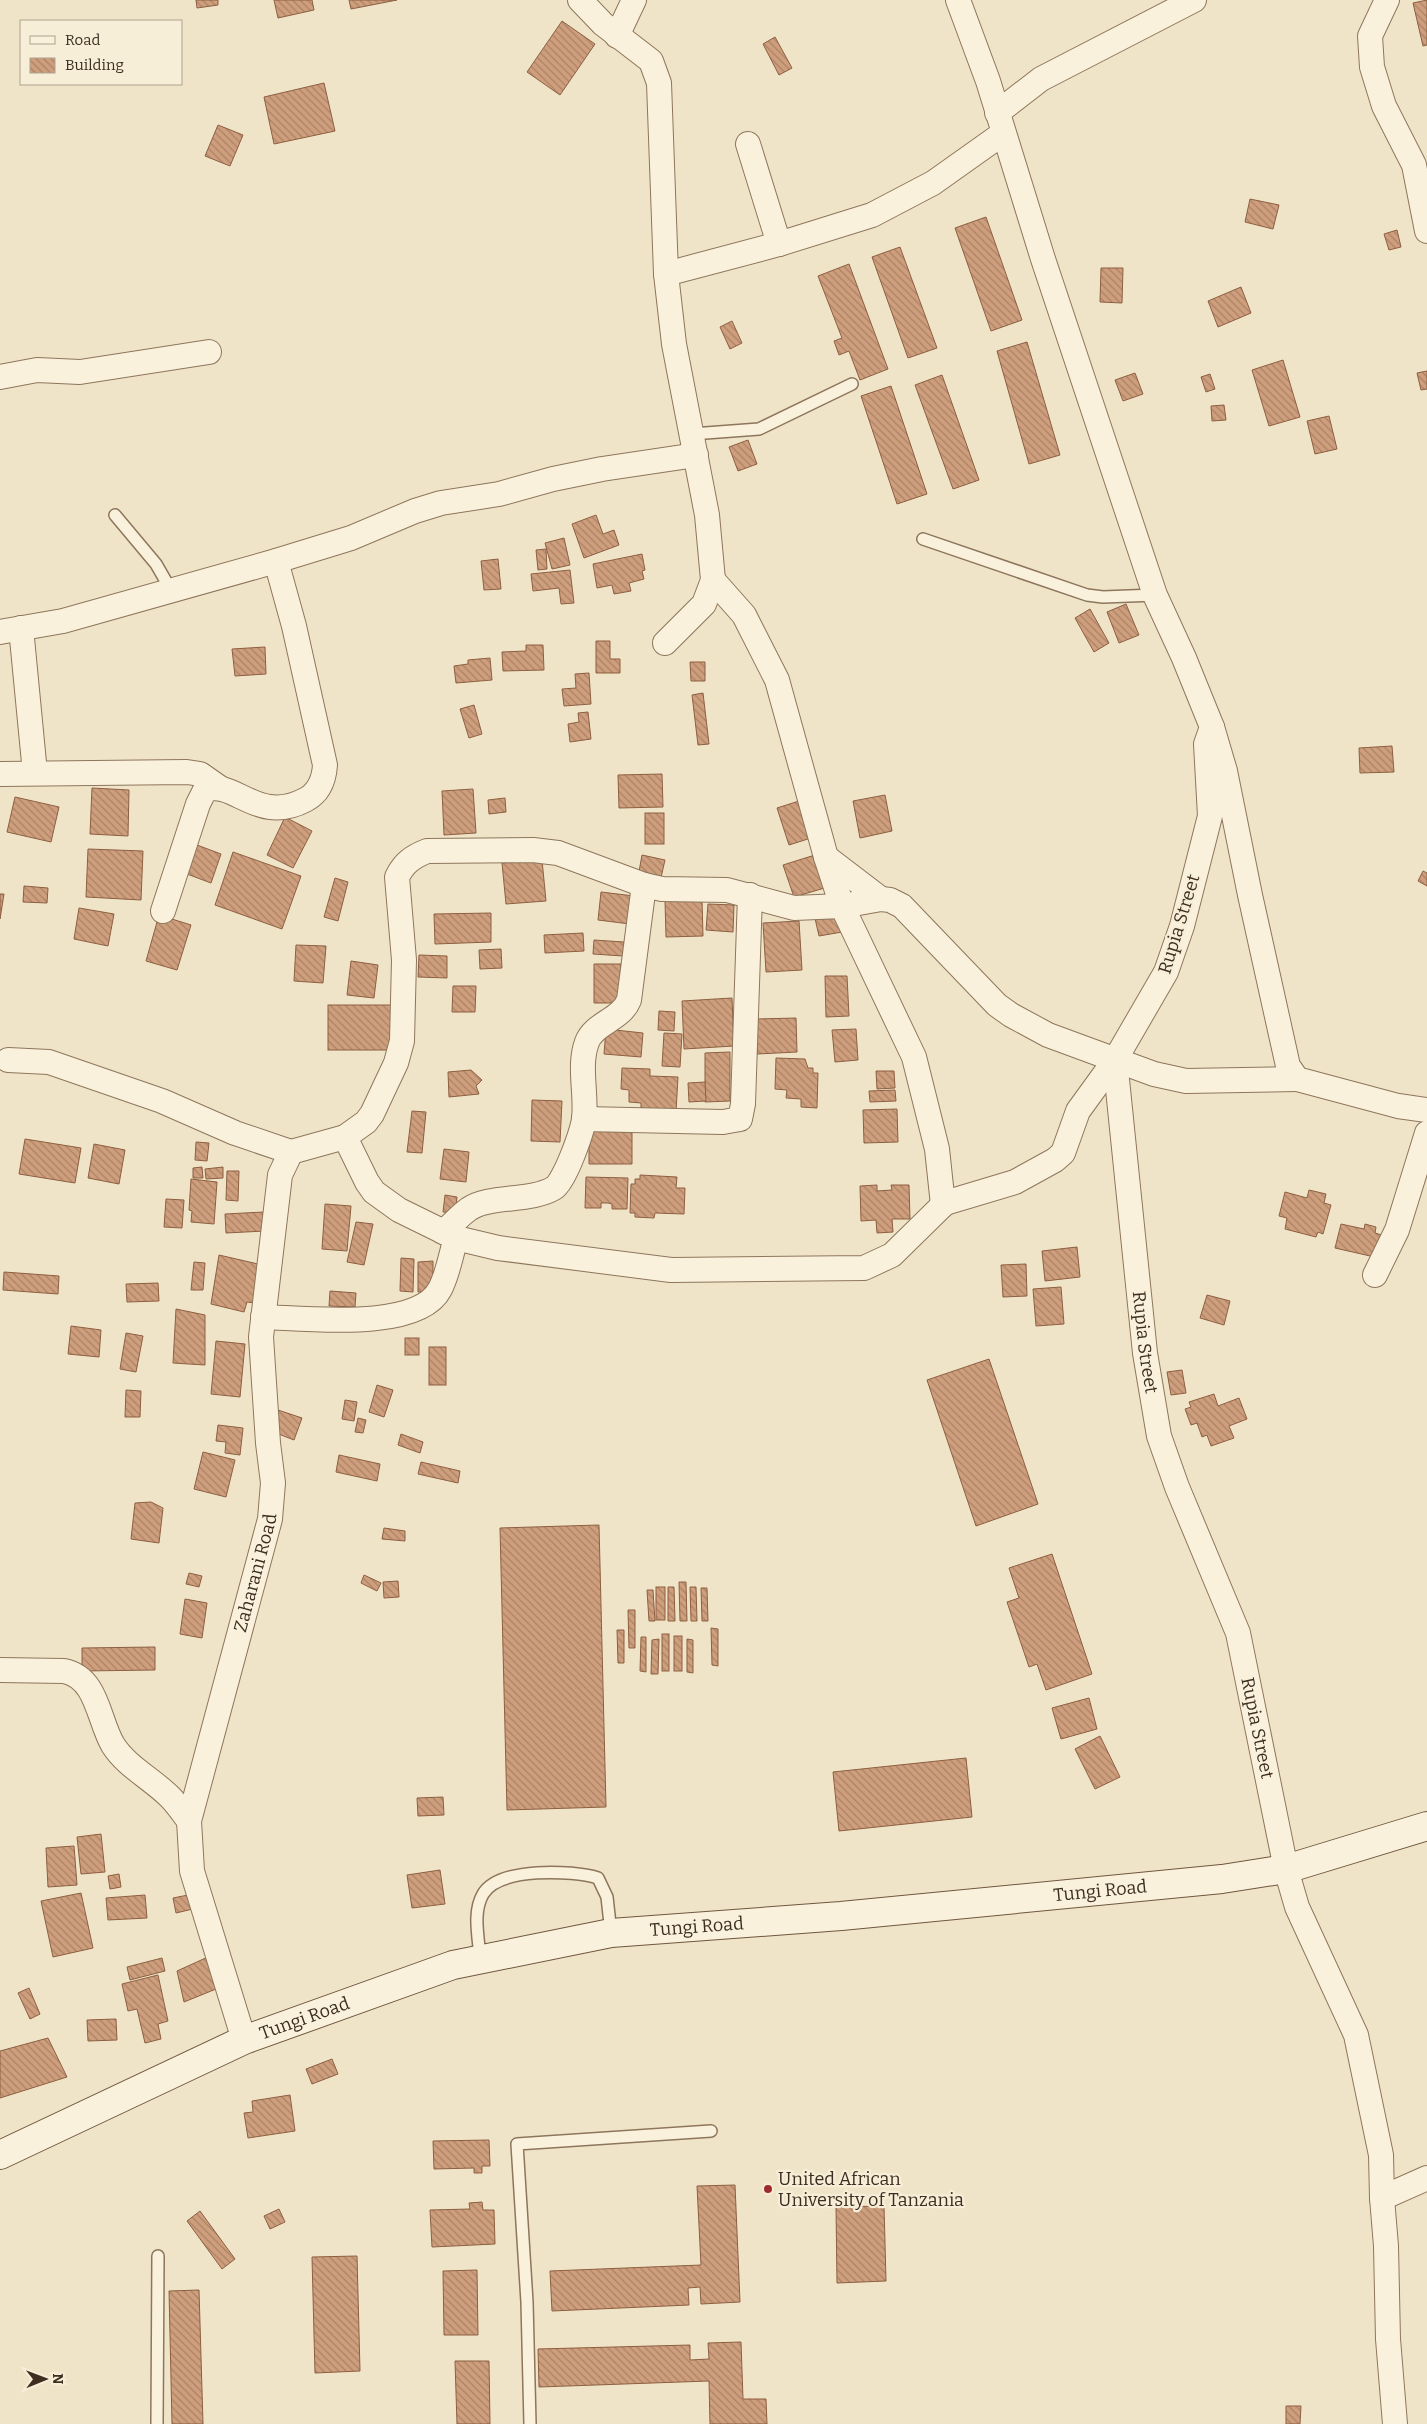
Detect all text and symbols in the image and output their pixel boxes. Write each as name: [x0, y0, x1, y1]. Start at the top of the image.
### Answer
legend: [20, 20, 182, 85]
text: Road: [65, 31, 100, 49]
text: Building: [65, 56, 124, 74]
street label: Rupia Street: [1153, 871, 1205, 976]
street label: Rupia Street: [1128, 1290, 1163, 1396]
street label: Zaharani Road: [229, 1512, 281, 1634]
street label: Rupia Street: [1236, 1675, 1278, 1781]
street label: Tungi Road: [1052, 1875, 1148, 1906]
street label: Tungi Road: [649, 1912, 745, 1941]
street label: Tungi Road: [257, 1992, 353, 2045]
place label: United African University of Tanzania: [778, 2168, 964, 2211]
marker: United African University of Tanzania: [762, 2183, 774, 2195]
north arrow: [20, 2354, 70, 2404]
text: N: [49, 2373, 66, 2385]

